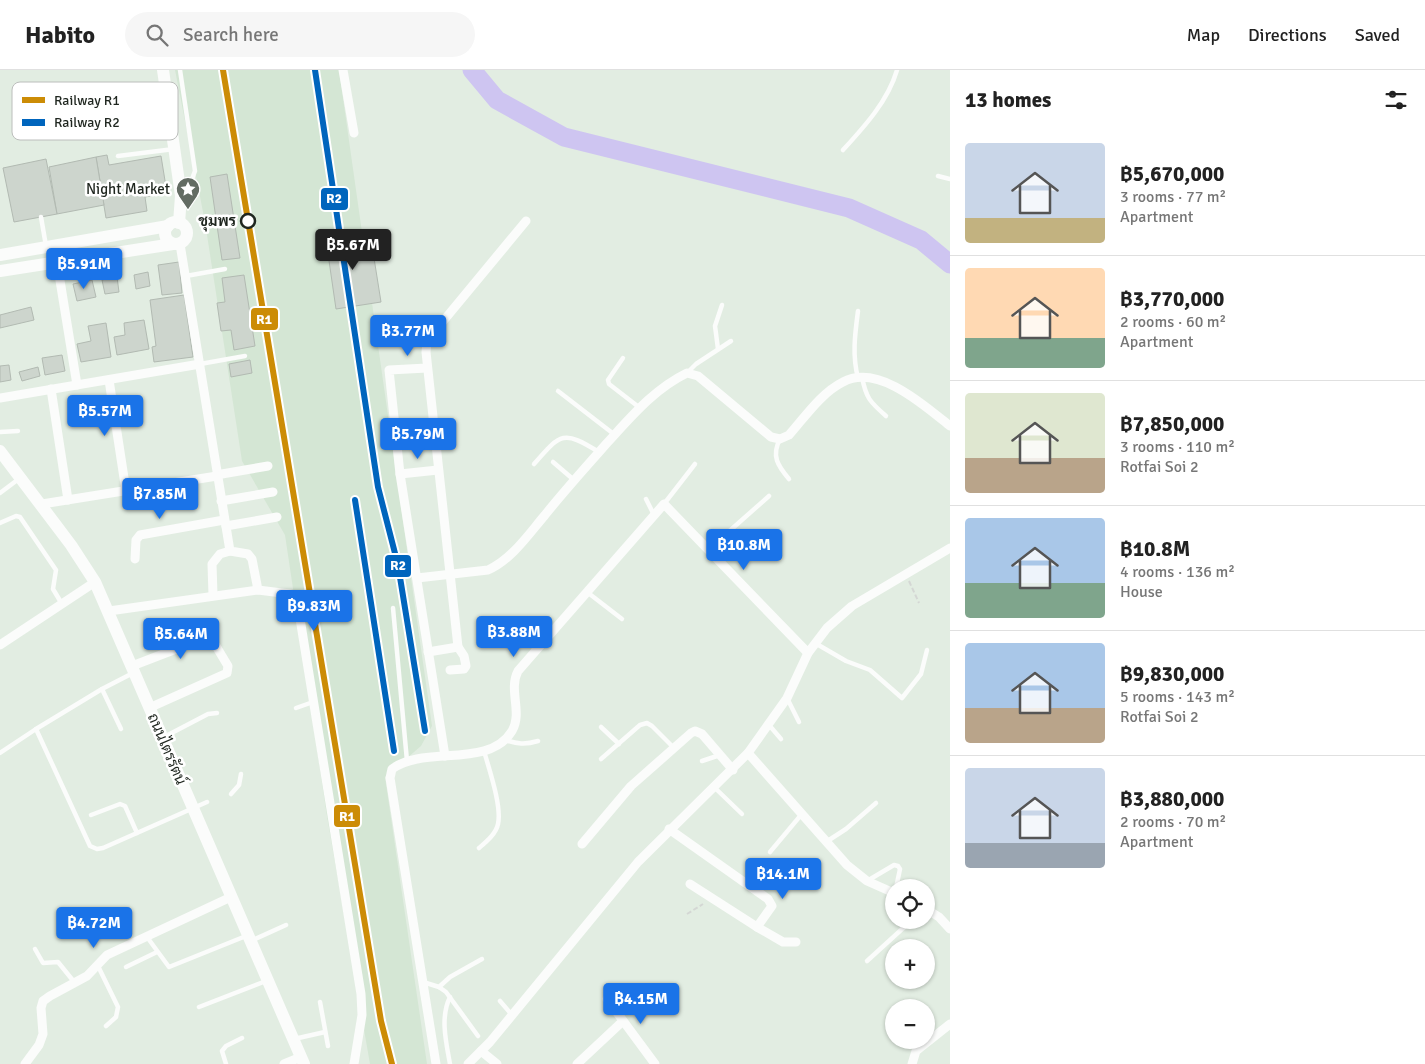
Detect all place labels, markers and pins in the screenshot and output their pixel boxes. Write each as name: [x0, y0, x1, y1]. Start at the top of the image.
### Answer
place icon: Night Market: [175, 176, 201, 210]
place label: Night Market: [86, 180, 170, 198]
place label: ชุมพร: [198, 212, 237, 232]
marker: ชุมพร: [240, 213, 256, 229]
pin: ฿5.67M: [312, 228, 394, 271]
pin: ฿5.91M: [43, 248, 125, 290]
pin: ฿3.77M: [367, 314, 449, 357]
pin: ฿5.57M: [64, 394, 146, 437]
pin: ฿5.79M: [377, 418, 459, 460]
pin: ฿7.85M: [119, 478, 201, 520]
pin: ฿10.8M: [703, 528, 785, 571]
pin: ฿9.83M: [273, 590, 355, 632]
pin: ฿3.88M: [473, 616, 555, 658]
pin: ฿5.64M: [140, 618, 222, 660]
pin: ฿14.1M: [742, 858, 824, 900]
pin: ฿4.72M: [53, 906, 135, 949]
pin: ฿4.15M: [600, 982, 682, 1025]

